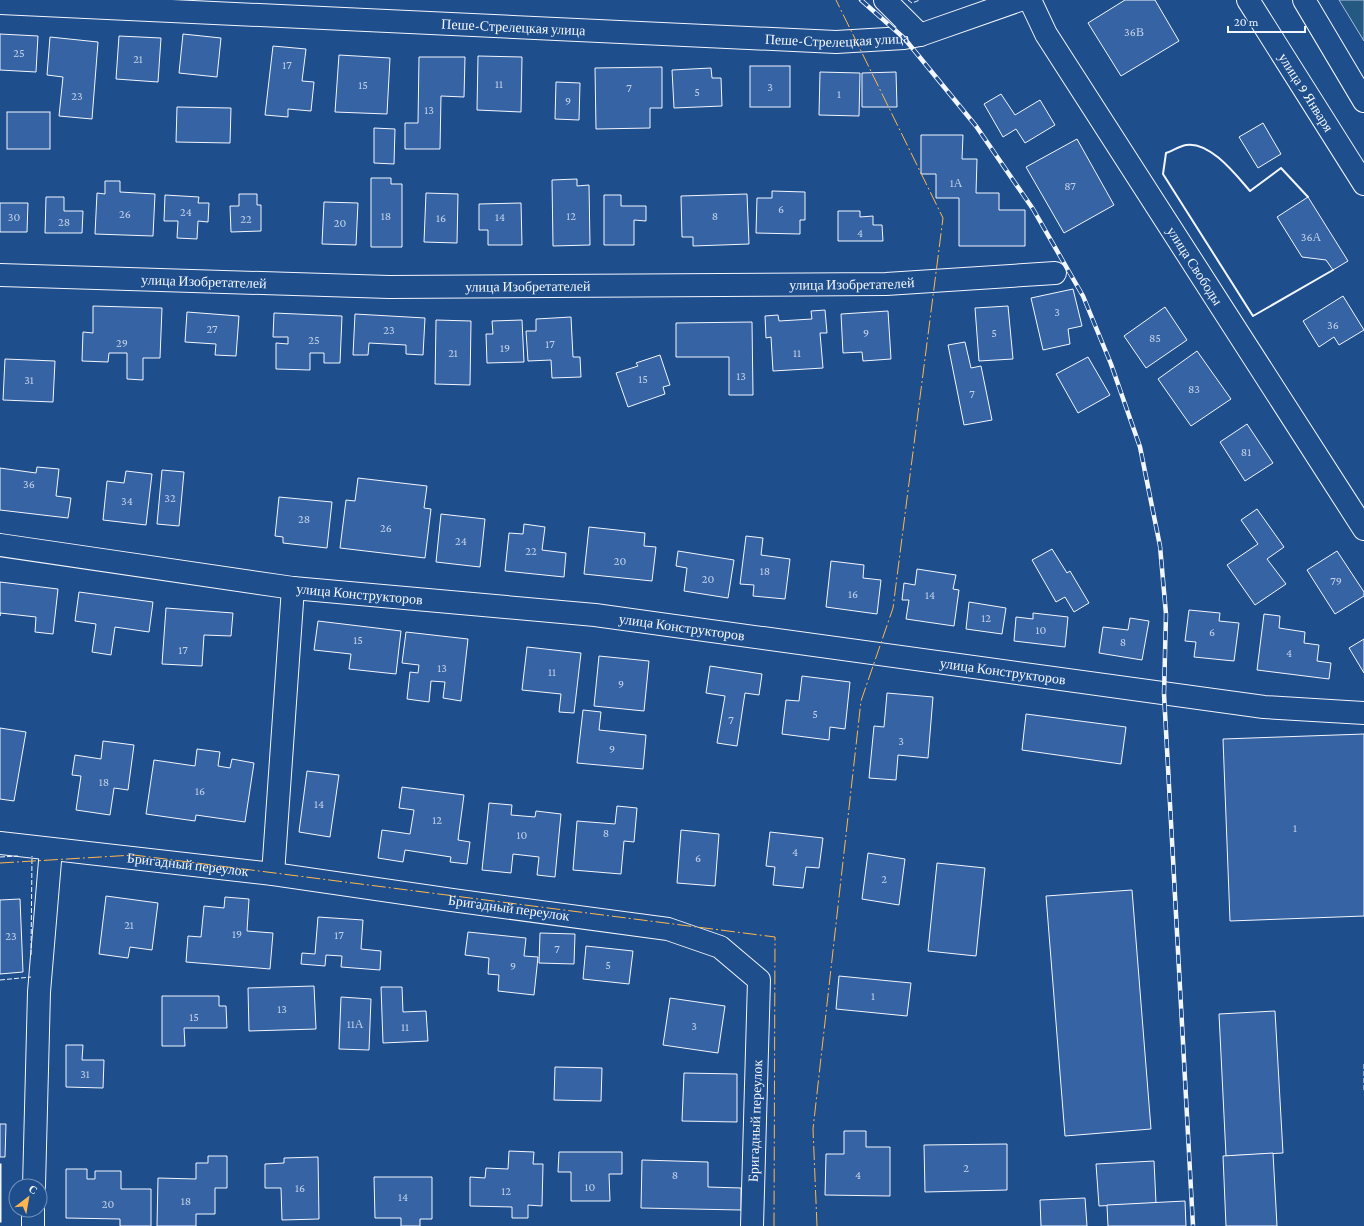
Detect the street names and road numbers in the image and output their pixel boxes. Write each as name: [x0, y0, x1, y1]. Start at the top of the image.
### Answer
street label: Пеше-Стрелецкая улица: [441, 16, 587, 38]
street label: Пеше-Стрелецкая улица: [765, 29, 911, 50]
street label: улица 9 Января: [1275, 50, 1337, 135]
street label: улица Свободы: [1164, 223, 1226, 309]
street label: улица Изобретателей: [141, 271, 267, 291]
street label: улица Изобретателей: [789, 274, 915, 293]
street label: улица Изобретателей: [465, 278, 591, 295]
street label: улица Конструкторов: [296, 580, 424, 608]
street label: улица Конструкторов: [618, 610, 746, 644]
street label: улица Конструкторов: [939, 655, 1067, 688]
street label: Бригадный переулок: [126, 849, 250, 879]
street label: Бригадный переулок: [447, 892, 571, 924]
street label: Бригадный переулок: [745, 1059, 765, 1182]

